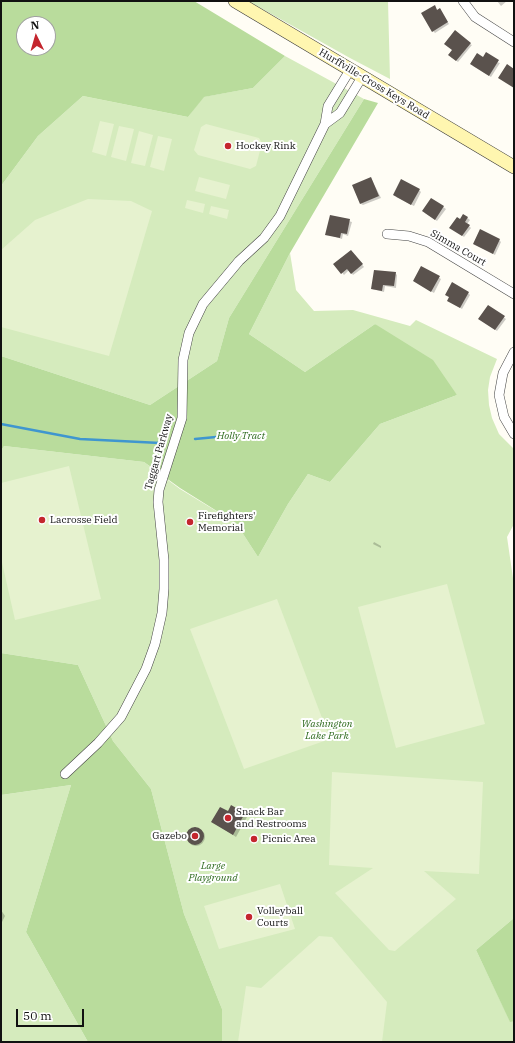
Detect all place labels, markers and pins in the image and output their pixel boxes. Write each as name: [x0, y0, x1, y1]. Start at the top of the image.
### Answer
place label: Hockey Rink: [236, 140, 296, 152]
marker: Hockey Rink: [223, 141, 233, 151]
place label: Firefighters' Memorial: [198, 510, 255, 534]
place label: Lacrosse Field: [50, 514, 118, 526]
marker: Lacrosse Field: [37, 515, 47, 525]
marker: Firefighters' Memorial: [185, 517, 195, 527]
place label: Snack Bar and Restrooms: [236, 806, 307, 830]
marker: Snack Bar and Restrooms: [223, 813, 233, 823]
place label: Gazebo: [152, 830, 187, 842]
marker: Gazebo: [190, 831, 200, 841]
place label: Picnic Area: [262, 833, 316, 845]
marker: Picnic Area: [249, 834, 259, 844]
place label: Volleyball Courts: [257, 905, 303, 928]
marker: Volleyball Courts: [244, 912, 254, 922]

